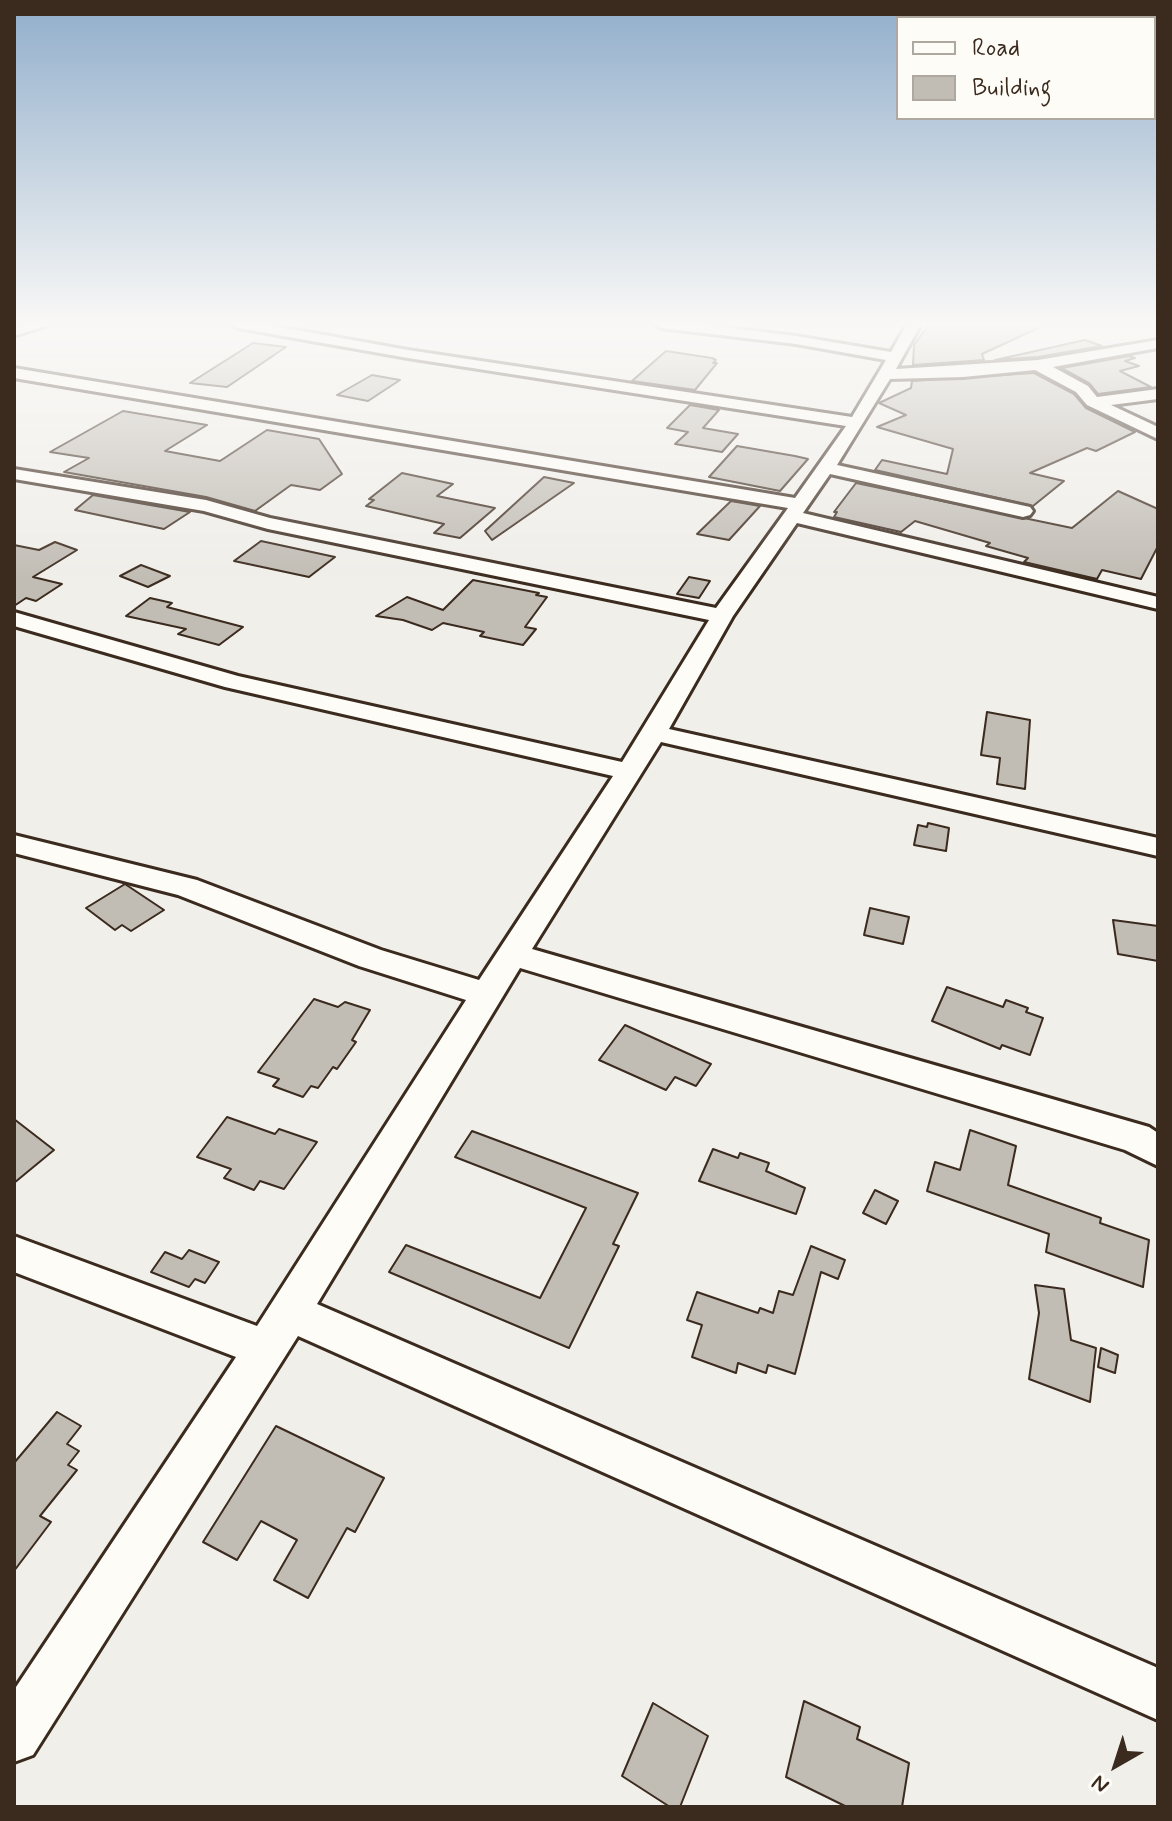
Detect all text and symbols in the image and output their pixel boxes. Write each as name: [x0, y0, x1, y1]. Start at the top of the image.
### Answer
legend: [896, 16, 1156, 120]
text: Road: [972, 33, 1020, 64]
text: Building: [972, 73, 1052, 104]
north arrow: [1076, 1725, 1156, 1805]
text: N: [1086, 1768, 1115, 1799]

